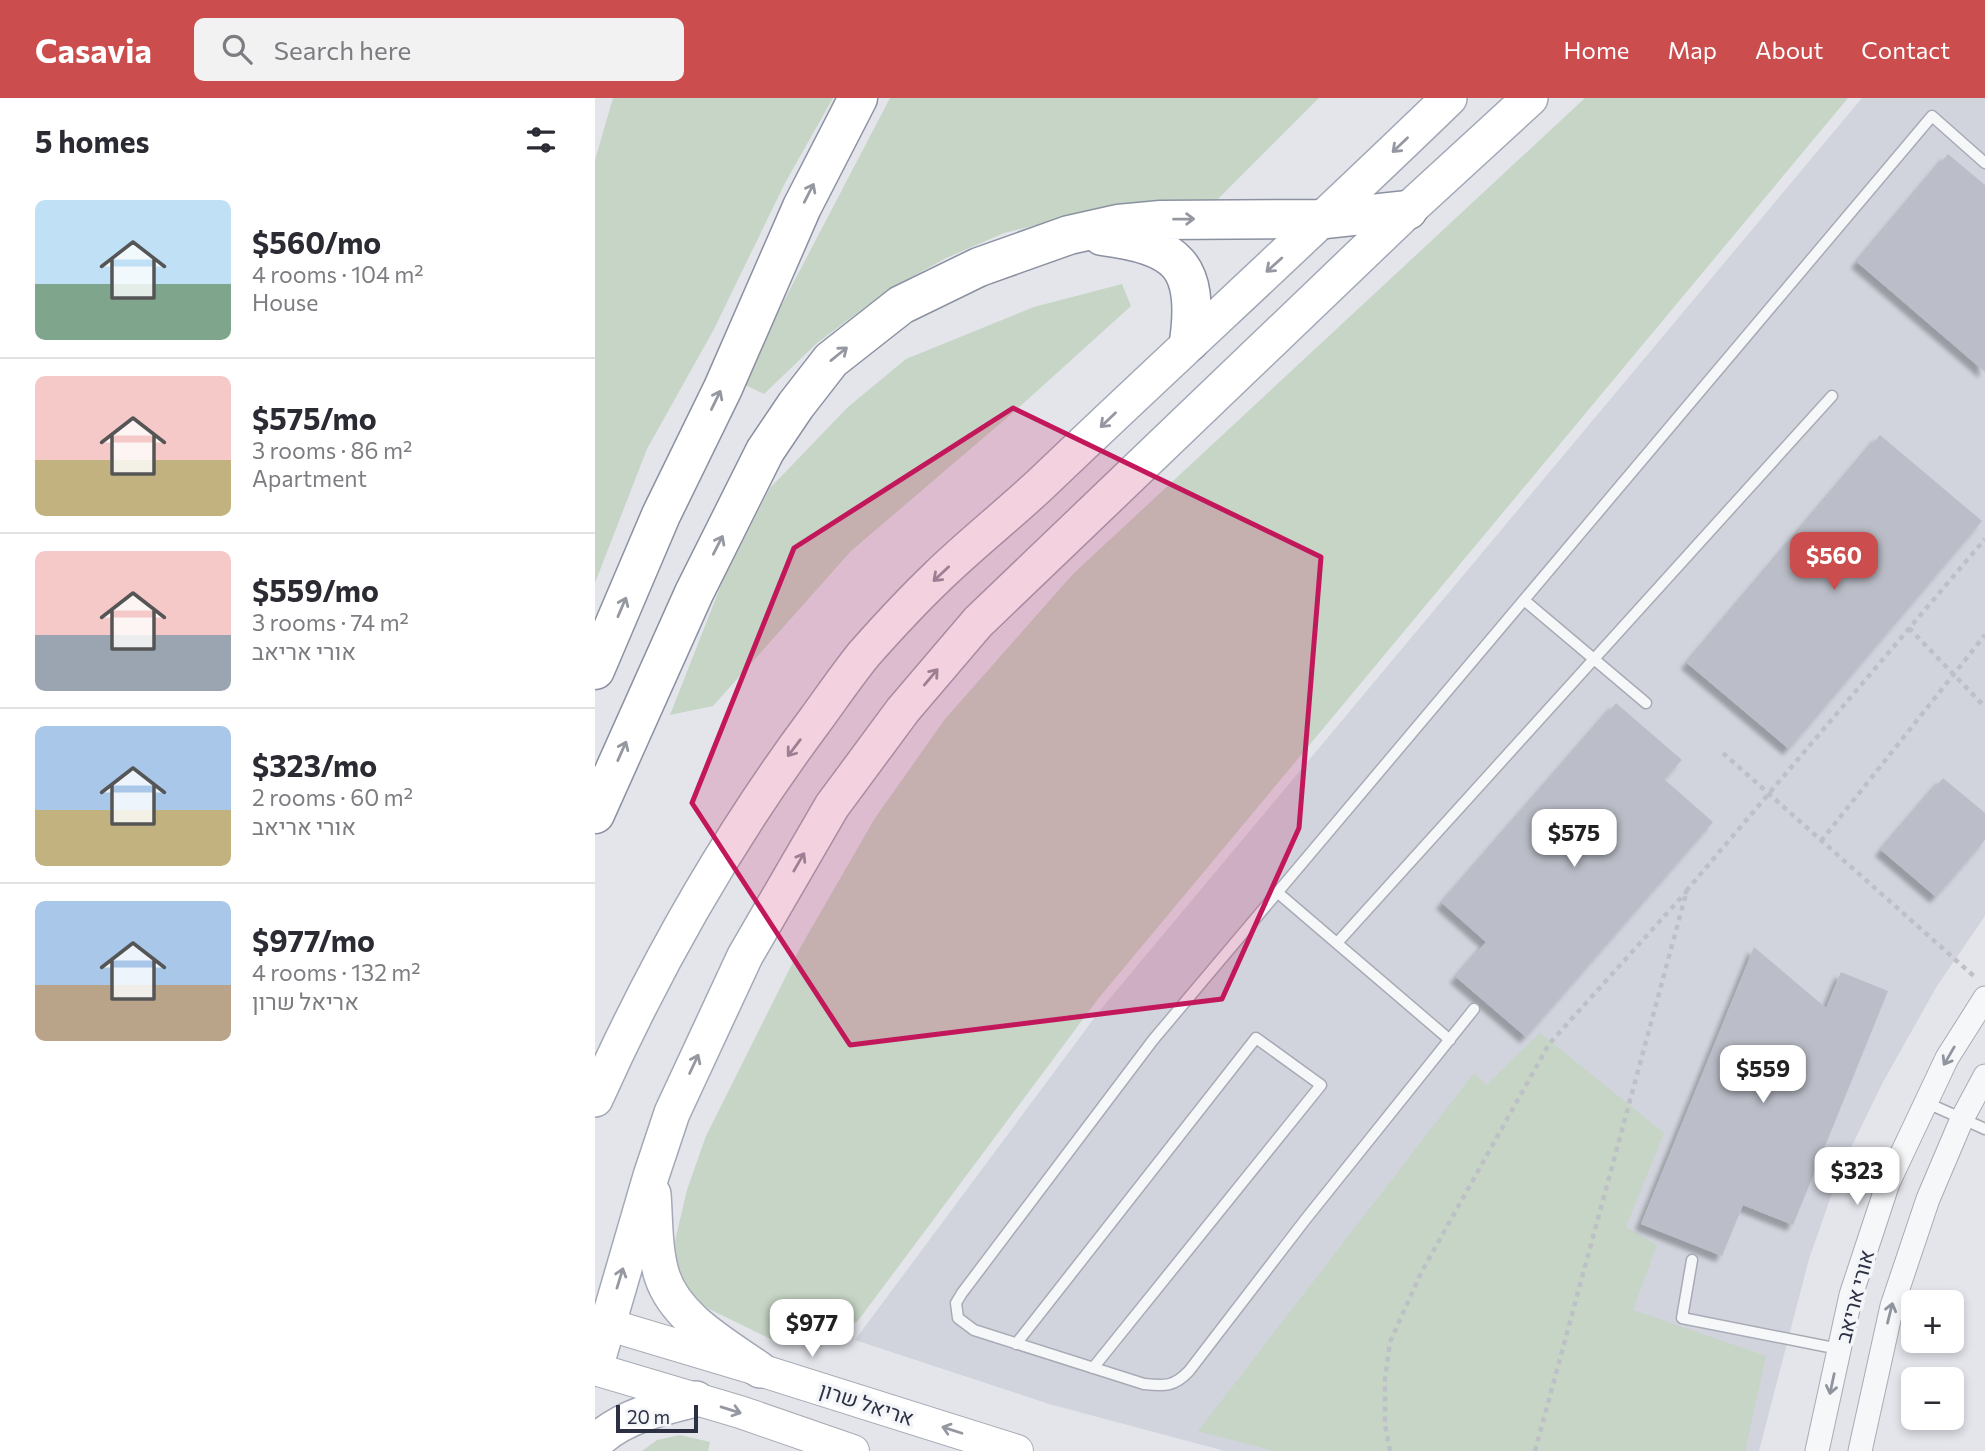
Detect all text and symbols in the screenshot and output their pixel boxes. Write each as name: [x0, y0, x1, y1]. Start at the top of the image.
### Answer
search box: [194, 18, 684, 81]
text: Casavia: [35, 29, 152, 70]
icon: search: [218, 30, 256, 68]
text: Search here: [274, 34, 411, 65]
text: Home: [1564, 35, 1630, 64]
text: Map: [1668, 35, 1717, 64]
text: About: [1755, 35, 1823, 64]
text: Contact: [1861, 35, 1950, 64]
icon: filters: [522, 121, 560, 159]
text: 5 homes: [35, 122, 149, 159]
one-way arrow: [1392, 137, 1409, 154]
one-way arrow: [803, 183, 817, 203]
one-way arrow: [1173, 212, 1196, 226]
text: $560/mo: [252, 223, 381, 260]
icon: home: [91, 228, 175, 312]
one-way arrow: [1266, 256, 1283, 273]
text: 4 rooms · 104 m²: [252, 260, 424, 288]
text: House: [252, 288, 318, 316]
one-way arrow: [829, 346, 847, 361]
one-way arrow: [710, 390, 724, 411]
text: $575/mo: [252, 399, 377, 436]
icon: home: [91, 404, 175, 488]
one-way arrow: [1100, 411, 1117, 428]
text: 3 rooms · 86 m²: [252, 436, 412, 464]
text: Apartment: [252, 464, 367, 492]
pin: $560: [1793, 532, 1875, 592]
one-way arrow: [712, 535, 726, 556]
text: $560: [1806, 541, 1862, 569]
one-way arrow: [933, 566, 950, 583]
text: $559/mo: [252, 571, 379, 608]
icon: home: [91, 579, 175, 663]
one-way arrow: [616, 597, 629, 618]
text: 3 rooms · 74 m²: [252, 608, 409, 636]
text: אורי אריאב: [252, 637, 356, 665]
one-way arrow: [923, 669, 939, 687]
one-way arrow: [787, 738, 802, 756]
one-way arrow: [616, 741, 629, 762]
text: $323/mo: [252, 746, 377, 783]
icon: home: [91, 754, 175, 838]
text: 2 rooms · 60 m²: [252, 783, 413, 811]
pin: $575: [1533, 810, 1615, 869]
text: אורי אריאב: [252, 812, 356, 840]
text: $575: [1548, 818, 1600, 846]
one-way arrow: [793, 853, 807, 873]
text: $977/mo: [252, 921, 375, 958]
icon: home: [91, 929, 175, 1013]
text: 4 rooms · 132 m²: [252, 958, 421, 986]
text: אריאל שרון: [252, 987, 359, 1015]
pin: $559: [1722, 1046, 1804, 1105]
one-way arrow: [1942, 1046, 1956, 1066]
one-way arrow: [688, 1054, 702, 1075]
text: $559: [1736, 1054, 1790, 1082]
pin: $323: [1816, 1148, 1898, 1207]
text: $323: [1831, 1156, 1883, 1184]
street label: אורי אריאב: [1830, 1247, 1878, 1345]
one-way arrow: [615, 1268, 628, 1290]
map controls: [1901, 1290, 1964, 1430]
button: +: [1901, 1290, 1964, 1353]
pin: $977: [771, 1300, 853, 1359]
one-way arrow: [1885, 1302, 1898, 1324]
text: $977: [786, 1308, 838, 1336]
button: −: [1901, 1367, 1964, 1430]
one-way arrow: [1824, 1373, 1837, 1395]
street label: אריאל שרון: [817, 1376, 917, 1430]
scale bar: [616, 1402, 698, 1434]
one-way arrow: [719, 1404, 741, 1417]
text: 20 m: [627, 1405, 670, 1428]
one-way arrow: [941, 1423, 963, 1436]

